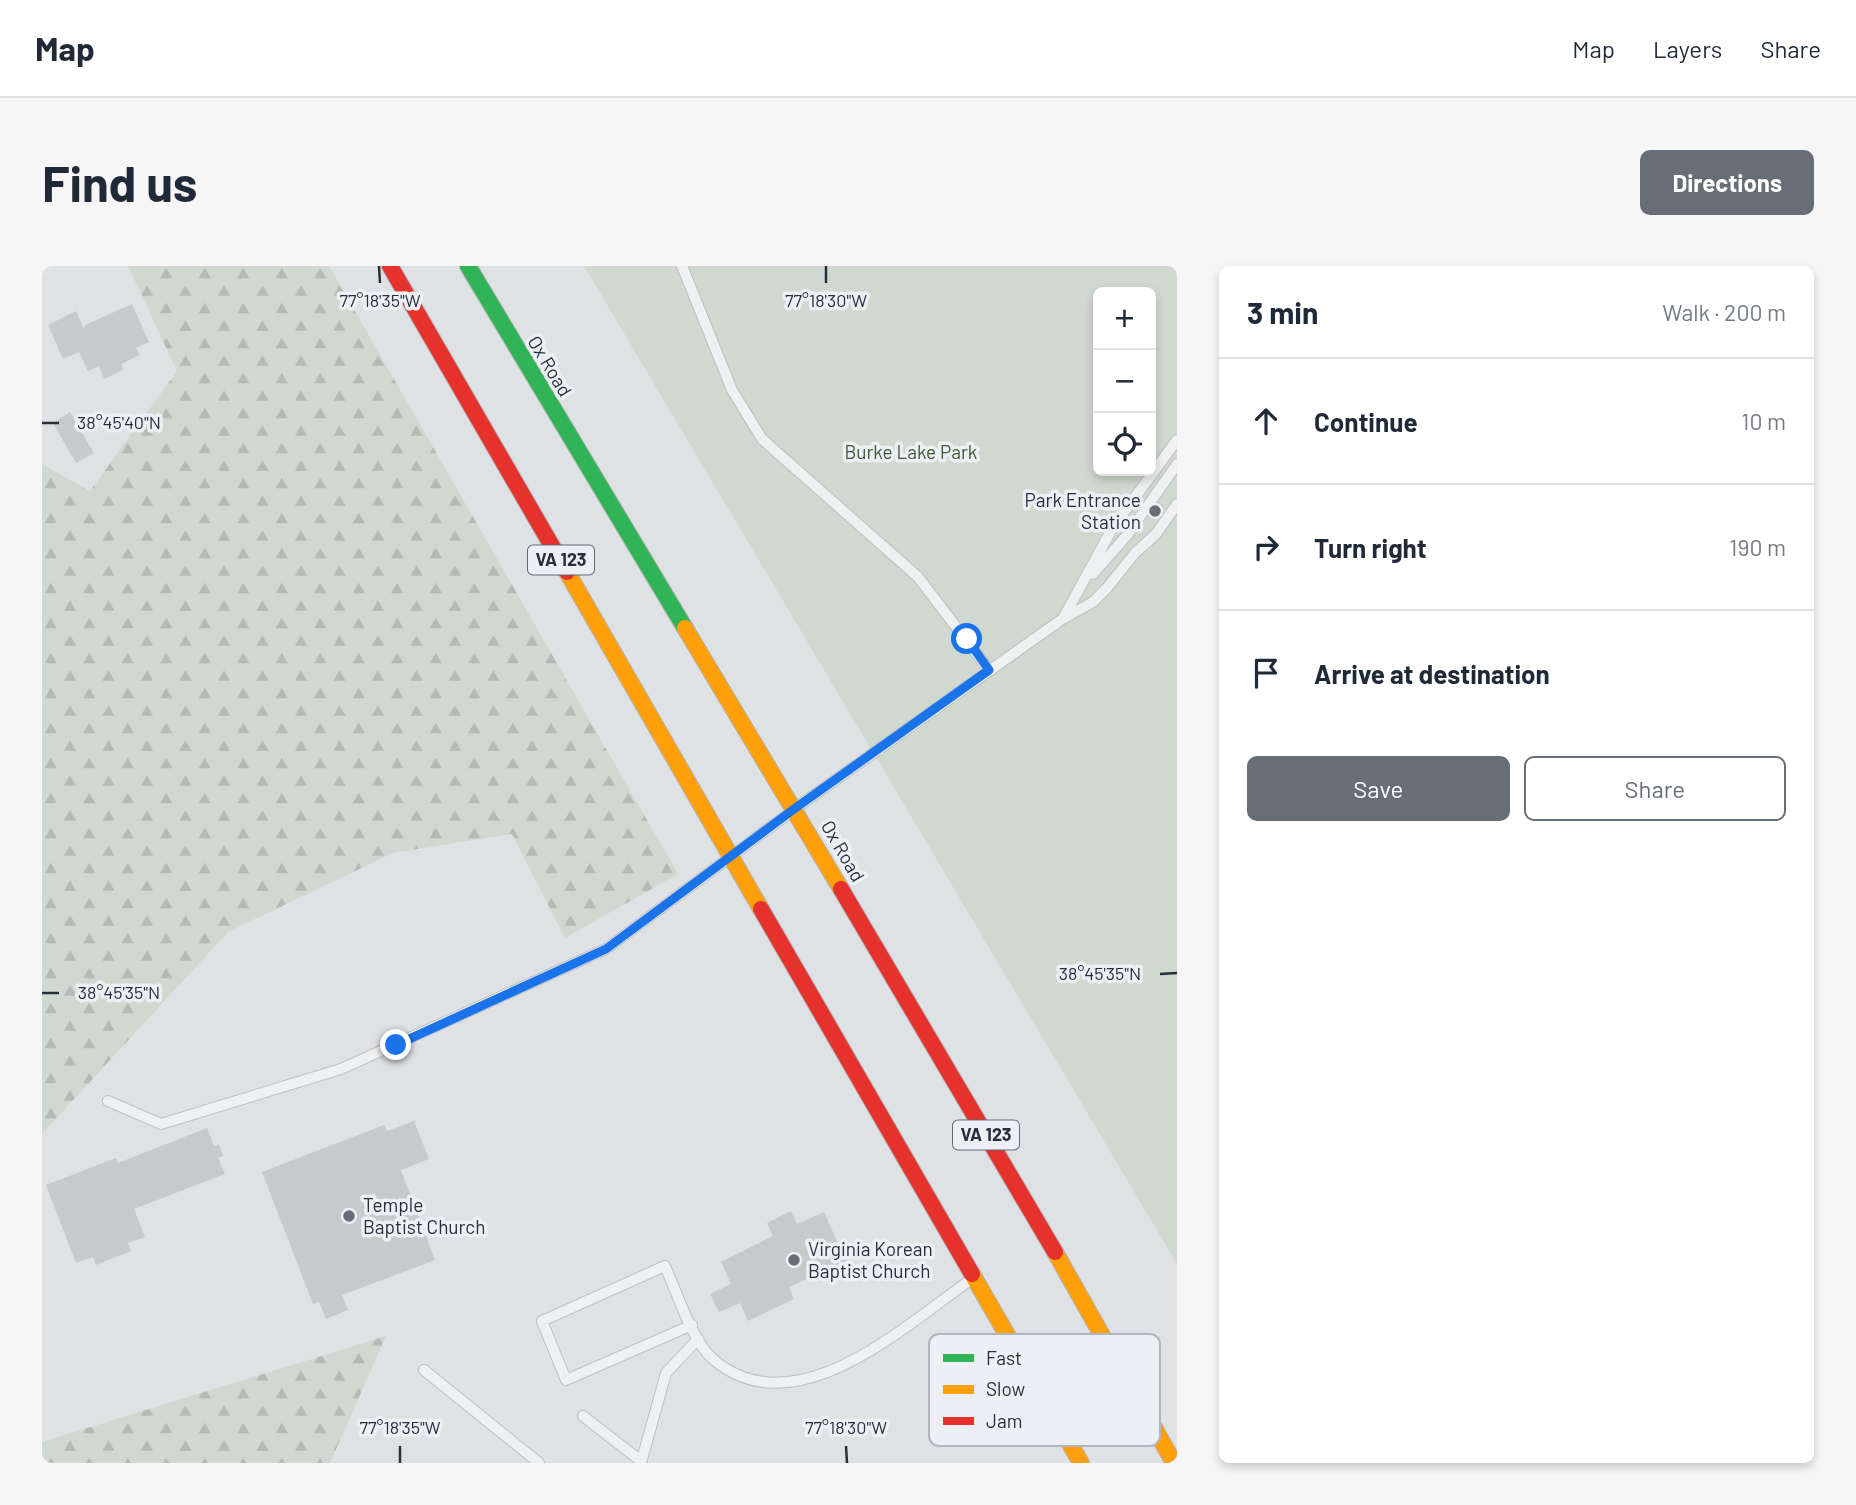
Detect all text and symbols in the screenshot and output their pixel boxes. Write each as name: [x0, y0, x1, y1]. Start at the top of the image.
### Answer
text: Map: [35, 28, 95, 68]
text: Map: [1572, 34, 1615, 63]
text: Layers: [1653, 34, 1722, 63]
text: Share: [1760, 34, 1821, 63]
button: Directions: [1640, 150, 1814, 215]
text: Find us: [42, 153, 197, 212]
map controls: [1093, 287, 1156, 476]
button: +: [1093, 287, 1156, 350]
text: 77°18'35"W: [340, 289, 421, 311]
text: 77°18'30"W: [785, 289, 867, 311]
text: 3 min: [1247, 294, 1318, 330]
text: Walk · 200 m: [1662, 298, 1786, 326]
street label: Ox Road: [523, 331, 577, 400]
button: −: [1093, 350, 1156, 413]
icon: ahead: [1247, 402, 1285, 440]
text: Continue: [1314, 406, 1418, 437]
text: 10 m: [1741, 407, 1786, 435]
text: 38°45'40"N: [77, 411, 161, 433]
button: locate: [1093, 413, 1156, 476]
park label: Burke Lake Park: [845, 440, 977, 463]
place label: Park Entrance Station: [1025, 488, 1141, 533]
marker: Park Entrance Station: [1147, 503, 1163, 519]
icon: right: [1247, 528, 1285, 566]
text: Turn right: [1314, 532, 1427, 563]
text: 190 m: [1729, 533, 1786, 561]
road number: VA 123: [528, 546, 594, 574]
route start: [951, 623, 982, 654]
icon: arrive: [1247, 654, 1285, 692]
text: Arrive at destination: [1314, 658, 1550, 689]
button: Save: [1247, 756, 1510, 821]
button: Share: [1524, 756, 1786, 821]
street label: Ox Road: [817, 816, 870, 885]
text: 38°45'35"N: [1059, 962, 1141, 984]
text: 38°45'35"N: [78, 981, 160, 1003]
route end: [380, 1029, 411, 1060]
road number: VA 123: [953, 1120, 1019, 1150]
place label: Temple Baptist Church: [363, 1193, 486, 1238]
marker: Temple Baptist Church: [341, 1208, 357, 1224]
place label: Virginia Korean Baptist Church: [808, 1237, 933, 1282]
marker: Virginia Korean Baptist Church: [786, 1252, 802, 1268]
legend: [929, 1334, 1160, 1446]
text: Fast: [986, 1346, 1022, 1369]
text: Slow: [986, 1377, 1025, 1400]
text: Jam: [986, 1409, 1022, 1432]
text: 77°18'35"W: [360, 1416, 441, 1438]
text: 77°18'30"W: [805, 1416, 887, 1438]

